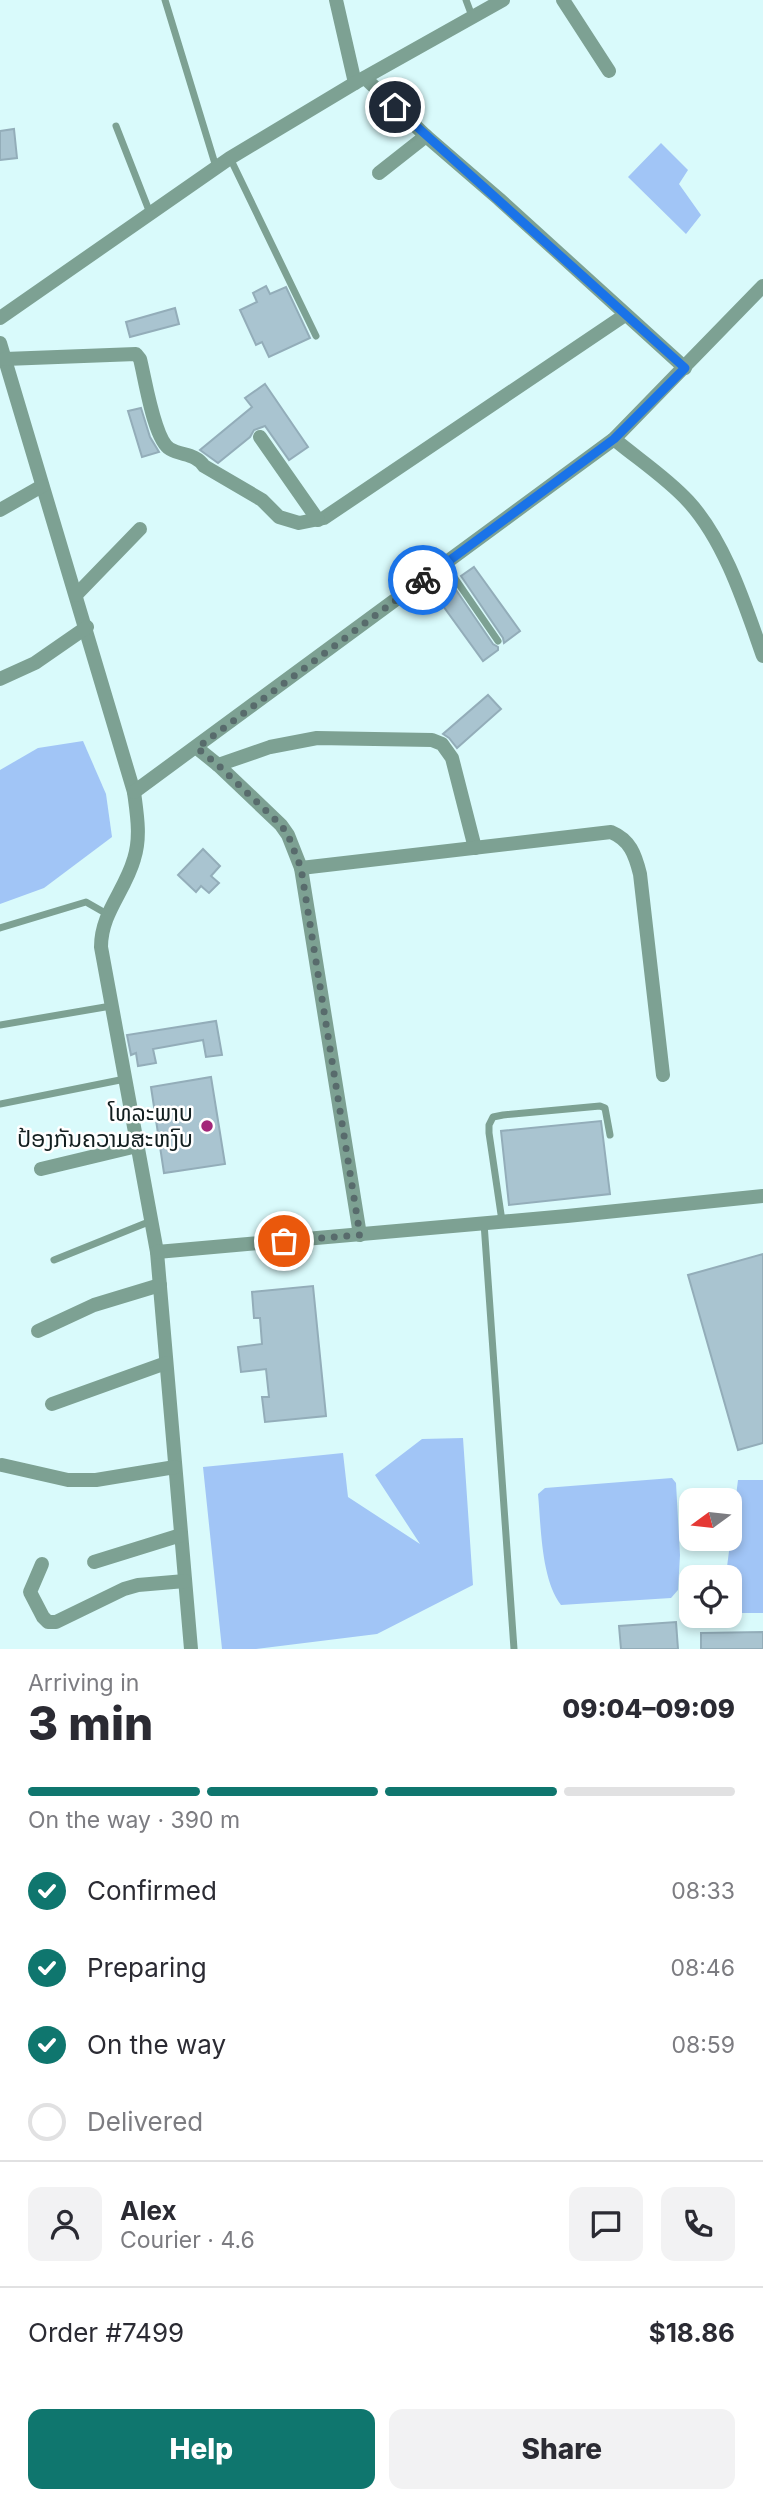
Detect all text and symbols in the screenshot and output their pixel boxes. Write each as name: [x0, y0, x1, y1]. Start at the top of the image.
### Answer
pin: [365, 77, 425, 137]
icon: home: [376, 88, 414, 126]
courier: [388, 545, 458, 615]
icon: bike: [404, 561, 442, 599]
place label: ໂທລະພາບ ປ້ອງກັນຄວາມສະຫງົບ: [17, 1099, 193, 1153]
marker: ໂທລະພາບ ປ້ອງກັນຄວາມສະຫງົບ: [199, 1118, 215, 1134]
pin: [254, 1211, 314, 1271]
icon: bag: [265, 1222, 303, 1260]
north arrow: [679, 1488, 742, 1550]
map controls: [679, 1488, 742, 1628]
button: locate: [679, 1565, 742, 1628]
text: Arriving in: [28, 1669, 139, 1697]
text: 09:04–09:09: [562, 1693, 735, 1724]
text: 3 min: [28, 1695, 153, 1751]
text: On the way · 390 m: [28, 1806, 240, 1834]
icon: check: [28, 1872, 66, 1910]
text: Confirmed: [87, 1875, 217, 1906]
text: 08:33: [671, 1877, 735, 1905]
icon: check: [28, 1949, 66, 1987]
text: Preparing: [87, 1952, 207, 1983]
text: 08:46: [671, 1954, 735, 1982]
icon: check: [28, 2026, 66, 2064]
text: On the way: [87, 2029, 226, 2060]
text: 08:59: [671, 2031, 735, 2059]
text: Delivered: [87, 2106, 203, 2137]
button: person: [28, 2187, 102, 2261]
button: chat: [569, 2187, 643, 2261]
button: phone: [661, 2187, 735, 2261]
text: Alex: [120, 2195, 177, 2226]
text: Courier · 4.6: [120, 2226, 255, 2254]
text: Order #7499: [28, 2317, 184, 2348]
text: $18.86: [649, 2317, 735, 2348]
button: Help: [28, 2409, 375, 2489]
button: Share: [389, 2409, 735, 2489]

